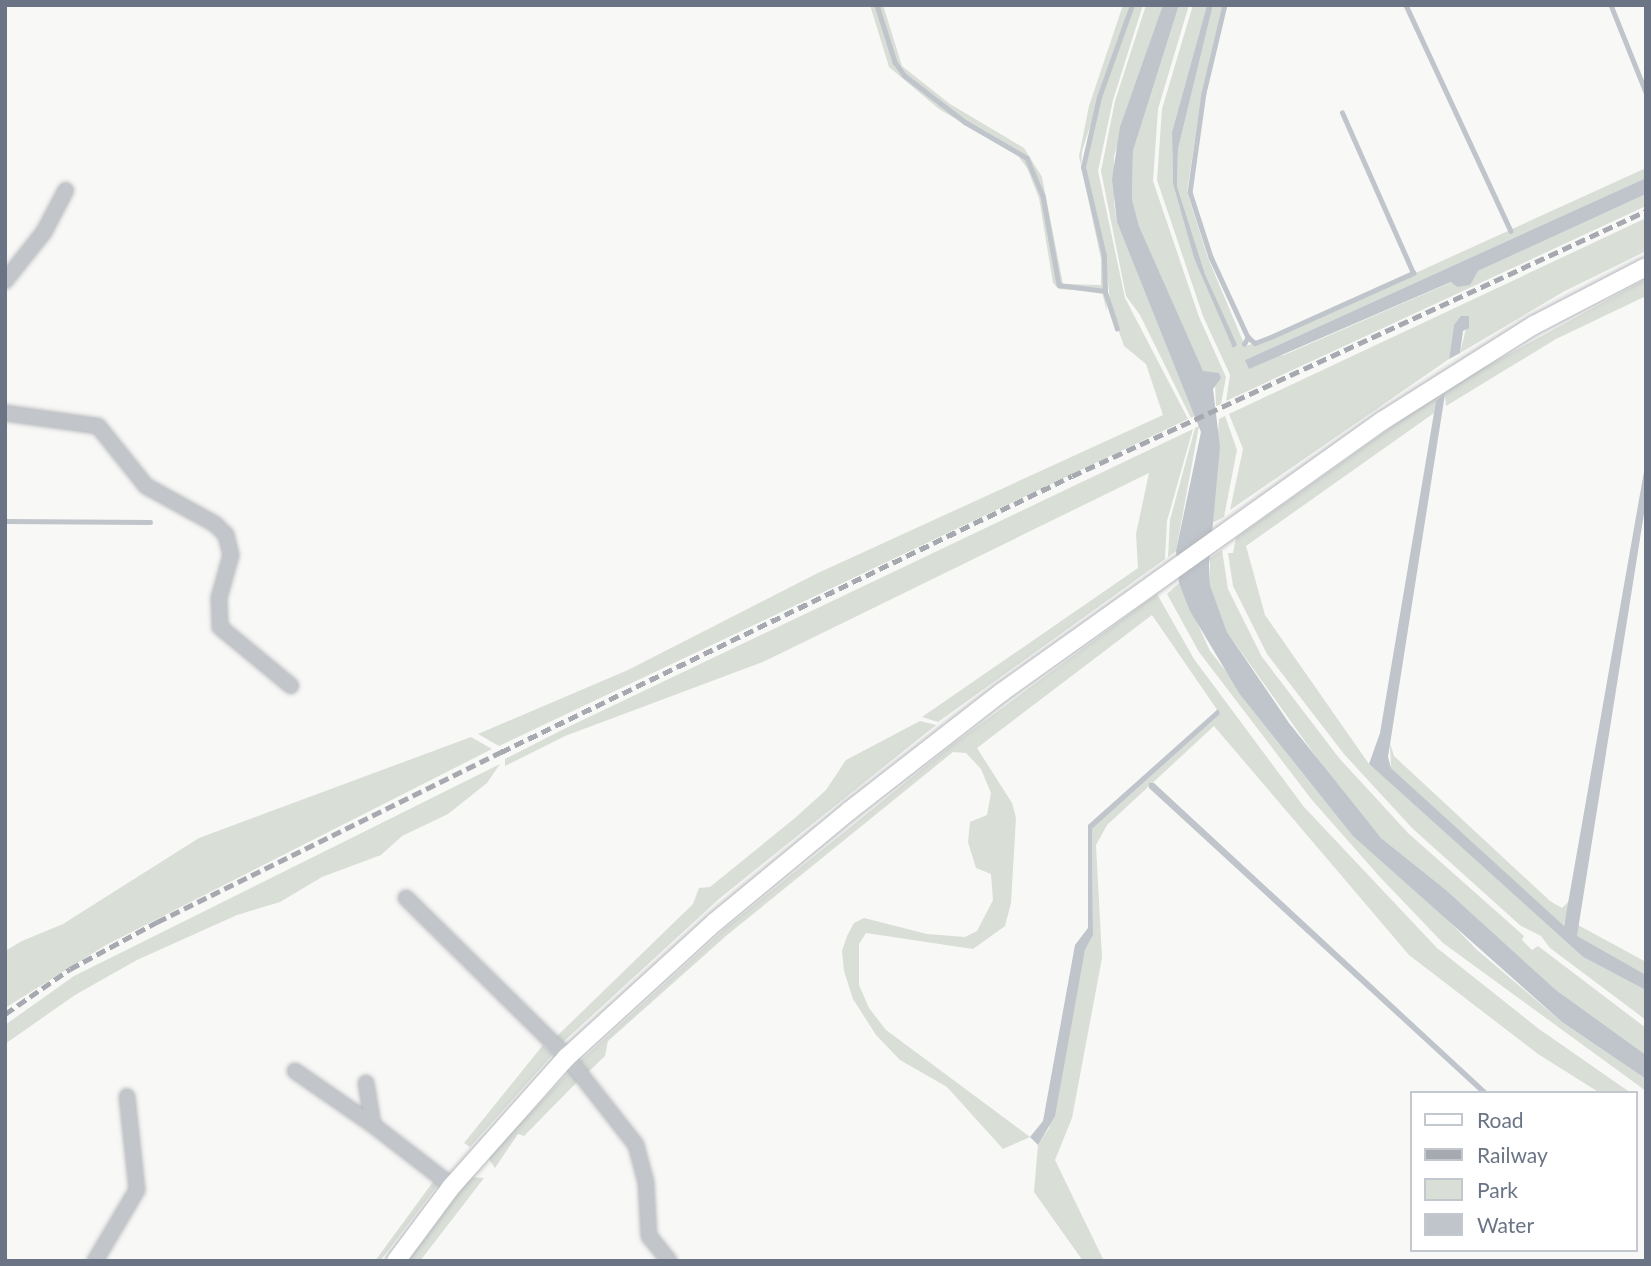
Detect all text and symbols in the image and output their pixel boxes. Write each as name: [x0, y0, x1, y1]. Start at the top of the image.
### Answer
legend: [1410, 1091, 1637, 1252]
text: Road: [1477, 1107, 1524, 1132]
text: Railway: [1477, 1142, 1548, 1167]
text: Park: [1477, 1177, 1518, 1202]
text: Water: [1477, 1212, 1534, 1237]

